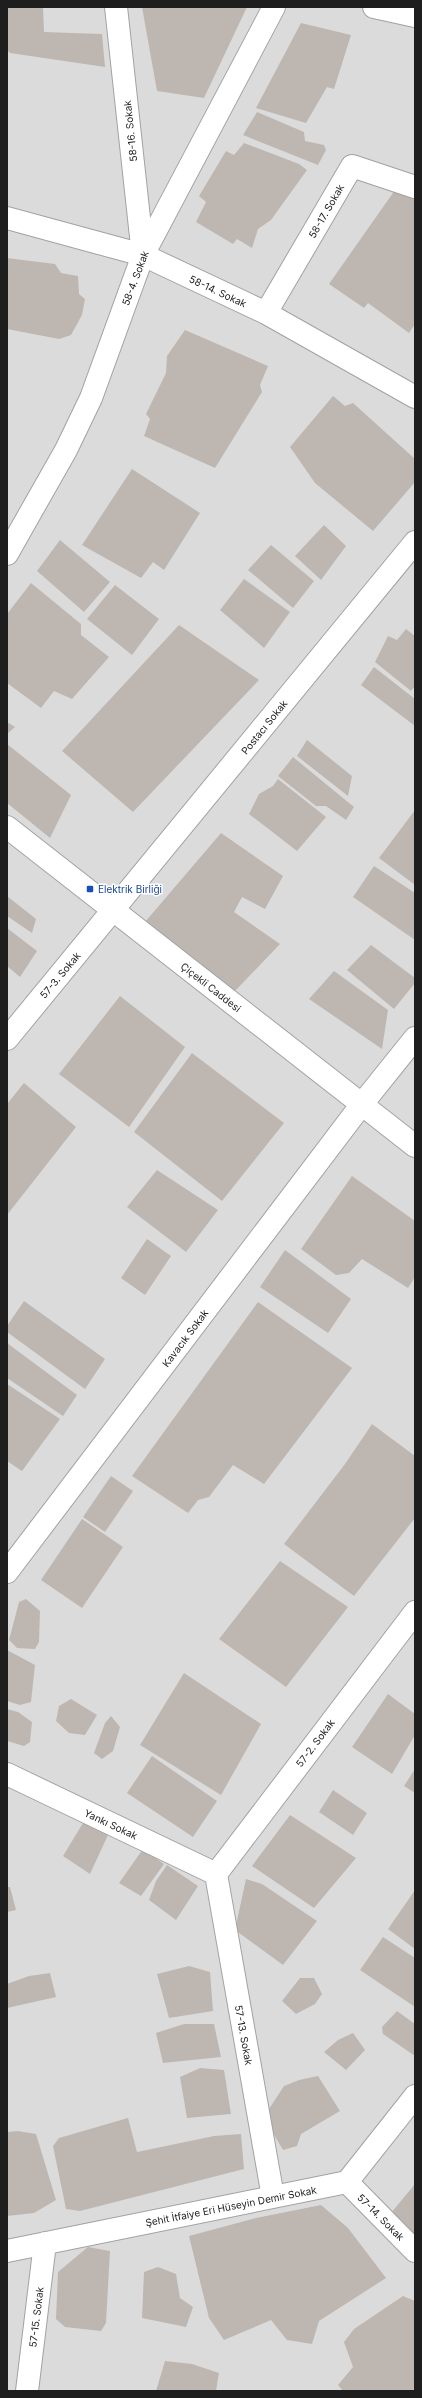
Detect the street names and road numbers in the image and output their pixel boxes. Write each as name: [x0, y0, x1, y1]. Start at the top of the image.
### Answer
street label: 58-16. Sokak: [121, 99, 139, 162]
street label: 58-17. Sokak: [306, 182, 346, 240]
street label: 58-4. Sokak: [119, 248, 151, 307]
street label: 58-14. Sokak: [187, 273, 249, 310]
street label: Postacı Sokak: [238, 697, 290, 757]
street label: 57-3. Sokak: [37, 949, 83, 1001]
street label: Çiçekli Caddesi: [178, 960, 244, 1014]
street label: Kavacık Sokak: [159, 1307, 211, 1369]
street label: 57-2. Sokak: [293, 1716, 337, 1769]
street label: Yankı Sokak: [82, 1806, 140, 1842]
street label: 57-13. Sokak: [233, 2004, 255, 2067]
street label: Şehit İtfaiye Eri Hüseyin Demir Sokak: [144, 2182, 318, 2229]
street label: 57-14. Sokak: [355, 2191, 407, 2243]
street label: 57-15. Sokak: [26, 2286, 46, 2348]

